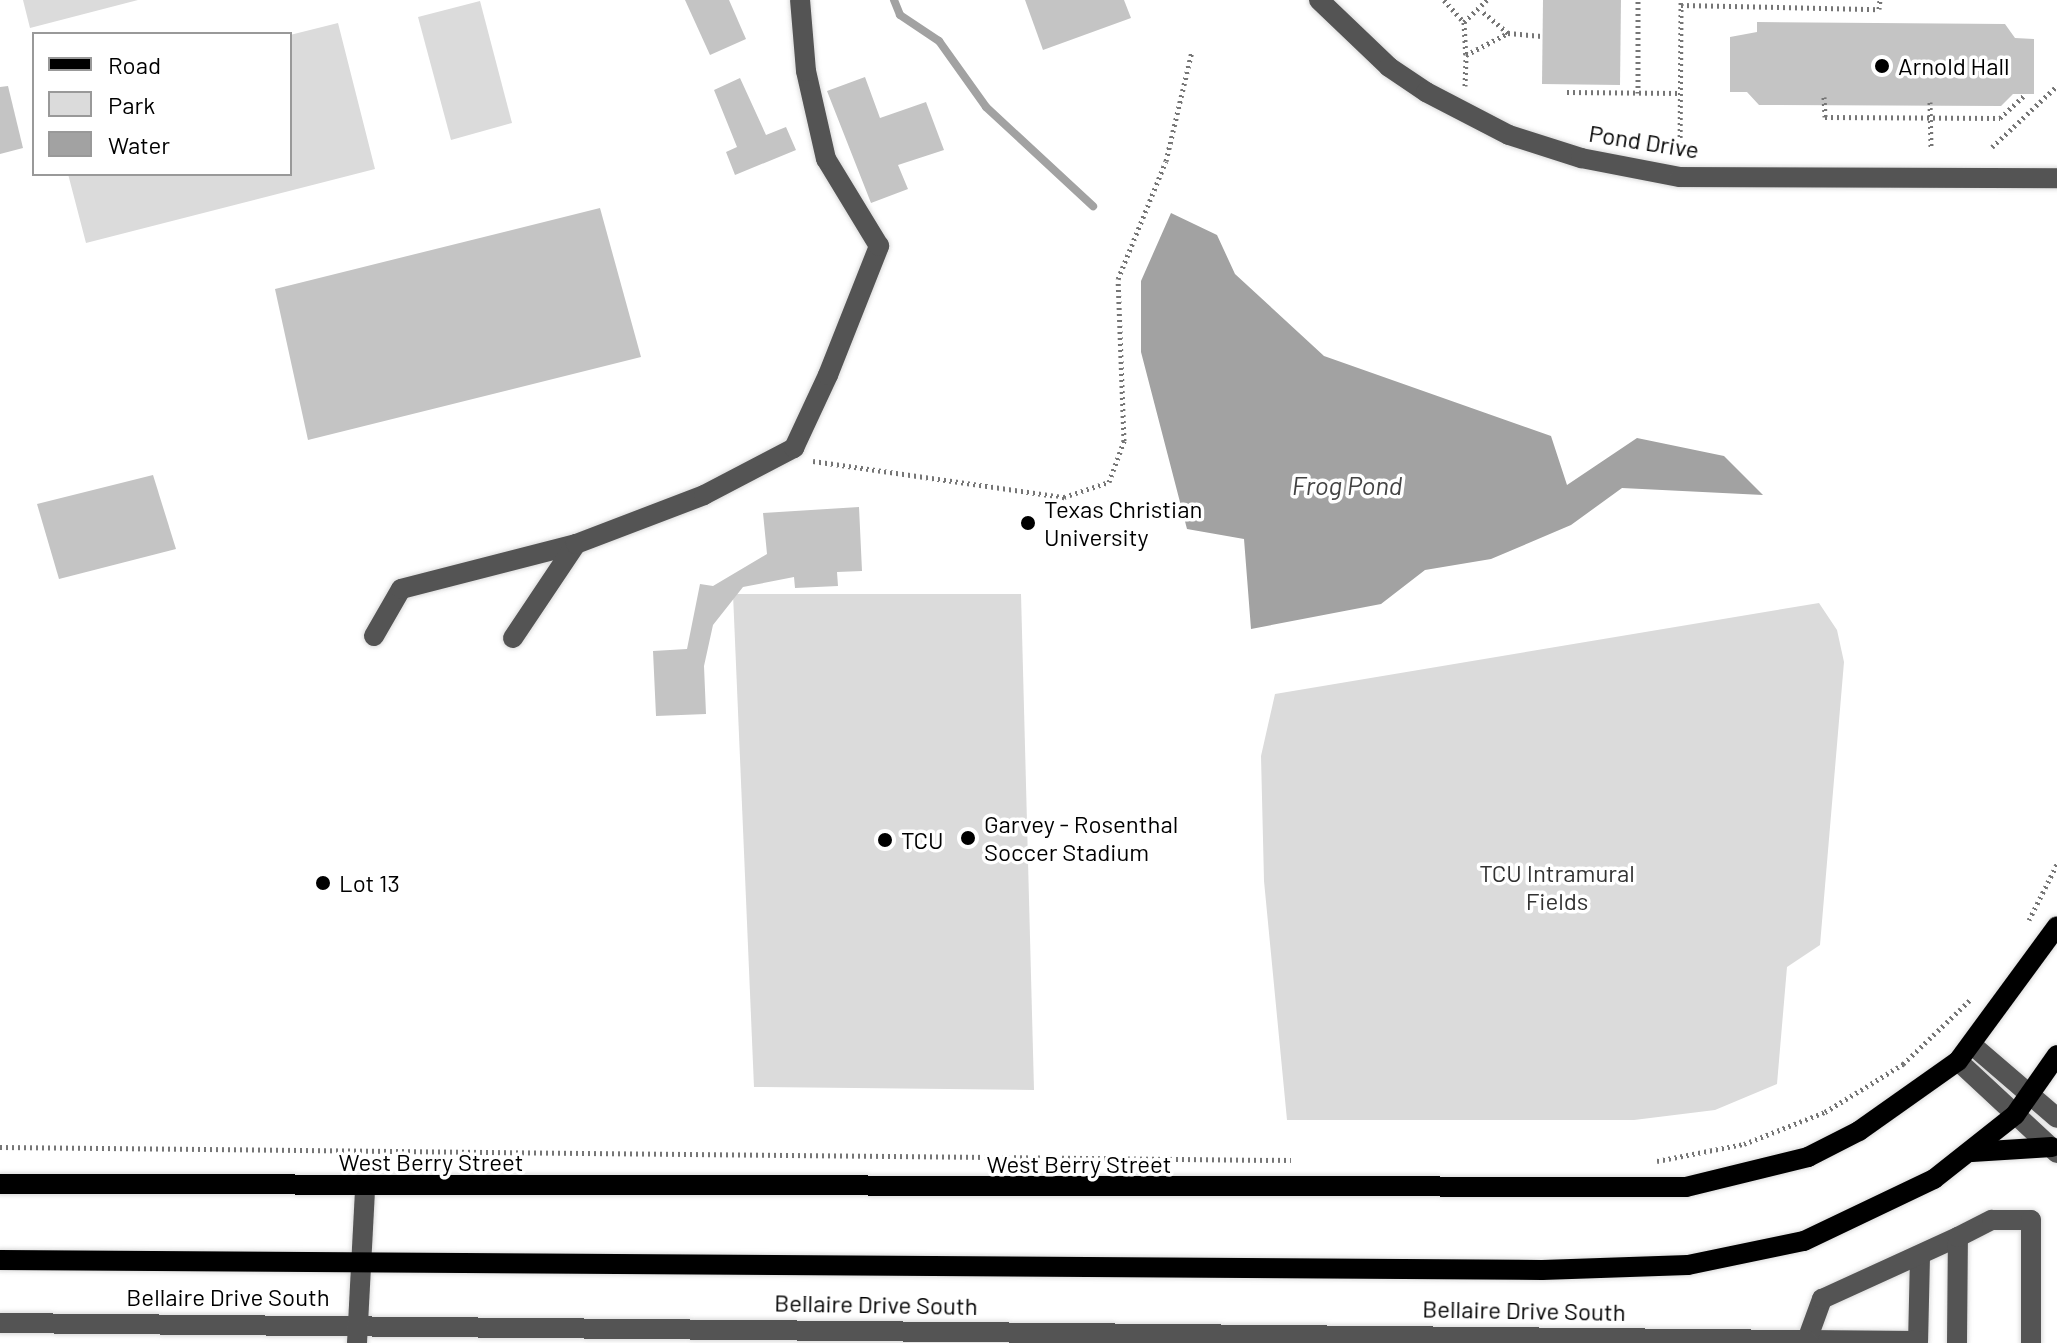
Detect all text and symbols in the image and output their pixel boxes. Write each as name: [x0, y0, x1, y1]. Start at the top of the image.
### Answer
legend: [32, 32, 292, 176]
text: Road: [108, 50, 161, 79]
place label: Arnold Hall: [1898, 52, 2010, 80]
marker: Arnold Hall: [1873, 57, 1891, 75]
text: Park: [108, 90, 155, 119]
street label: Pond Drive: [1587, 118, 1701, 164]
text: Water: [108, 130, 170, 159]
water label: Frog Pond: [1292, 469, 1402, 501]
place label: Texas Christian University: [1044, 495, 1202, 551]
marker: Texas Christian University: [1019, 514, 1037, 532]
place label: Garvey - Rosenthal Soccer Stadium: [984, 810, 1178, 866]
place label: TCU: [901, 826, 944, 854]
marker: Garvey - Rosenthal Soccer Stadium: [959, 829, 977, 847]
marker: TCU: [876, 831, 894, 849]
park label: TCU Intramural Fields: [1479, 859, 1635, 915]
place label: Lot 13: [339, 869, 400, 897]
marker: Lot 13: [314, 874, 332, 892]
street label: West Berry Street: [339, 1148, 523, 1176]
street label: West Berry Street: [987, 1150, 1171, 1178]
street label: Bellaire Drive South: [126, 1283, 330, 1311]
street label: Bellaire Drive South: [774, 1288, 978, 1320]
street label: Bellaire Drive South: [1422, 1294, 1626, 1326]

